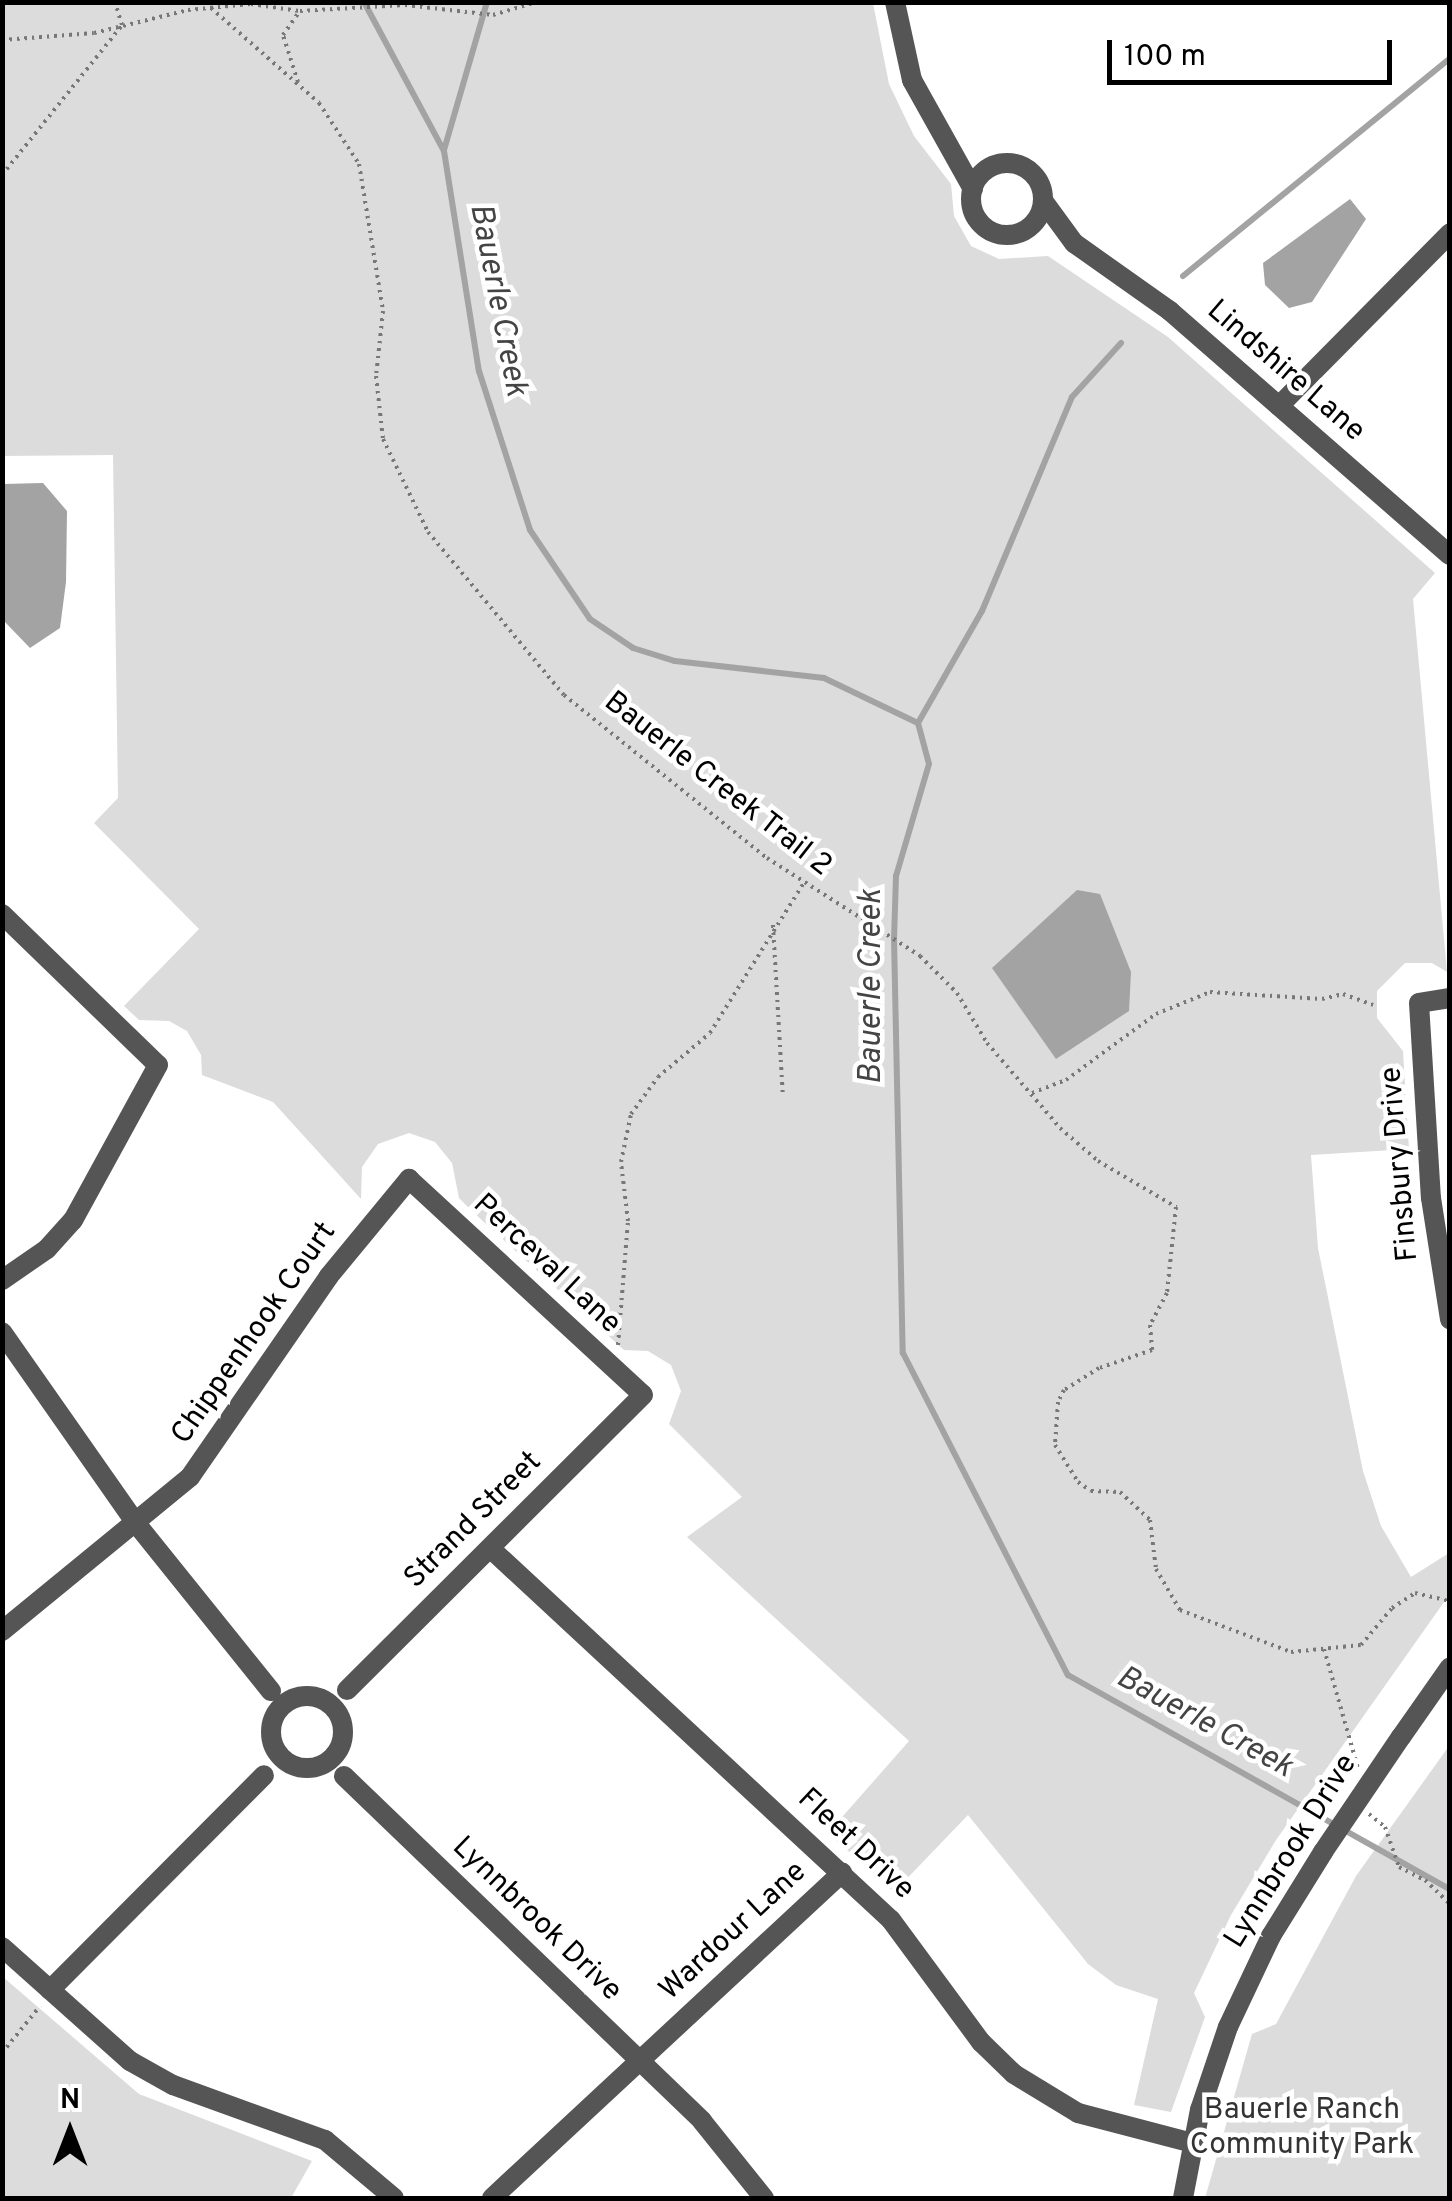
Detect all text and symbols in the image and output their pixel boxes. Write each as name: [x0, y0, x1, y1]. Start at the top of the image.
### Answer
scale bar: [1112, 20, 1397, 82]
text: 100 m: [1124, 39, 1206, 76]
water label: Bauerle Creek: [459, 200, 535, 400]
street label: Lindshire Lane: [1199, 294, 1371, 450]
street label: Bauerle Creek Trail 2: [596, 685, 838, 885]
water label: Bauerle Creek: [853, 889, 891, 1085]
street label: Finsbury Drive: [1375, 1065, 1427, 1263]
street label: Perceval Lane: [465, 1187, 627, 1343]
street label: Chippenhook Court: [165, 1216, 345, 1452]
street label: Strand Street: [398, 1445, 550, 1597]
water label: Bauerle Creek: [1109, 1659, 1299, 1787]
street label: Lynnbrook Drive: [1218, 1749, 1366, 1955]
street label: Fleet Drive: [789, 1782, 921, 1908]
street label: Lynnbrook Drive: [444, 1830, 628, 2010]
street label: Wardour Lane: [653, 1855, 815, 2009]
north arrow: [20, 2081, 120, 2181]
text: N: [60, 2083, 80, 2119]
park label: Bauerle Ranch Community Park: [1190, 2093, 1414, 2164]

